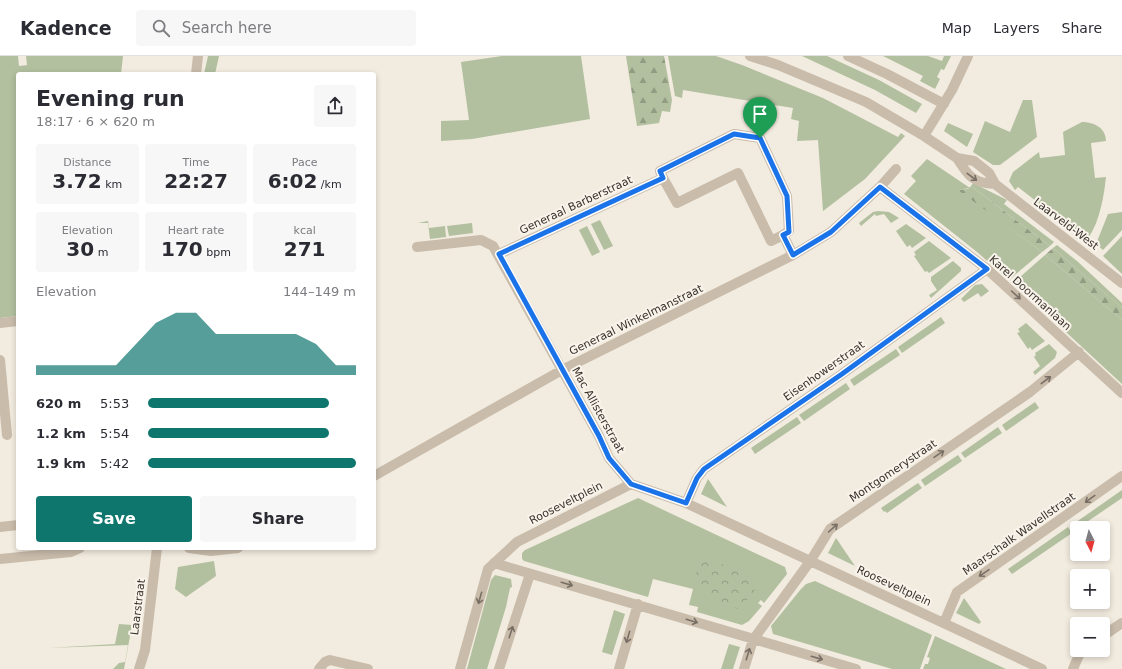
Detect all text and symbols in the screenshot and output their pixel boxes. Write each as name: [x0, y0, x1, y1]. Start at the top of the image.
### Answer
search box: [136, 10, 416, 46]
text: Kadence: [20, 17, 112, 39]
icon: search: [150, 17, 172, 39]
text: Search here: [182, 19, 272, 37]
text: Map: [942, 20, 971, 36]
text: Layers: [993, 20, 1040, 36]
text: Share: [1062, 20, 1102, 36]
button: share: [314, 85, 356, 127]
text: Evening run: [36, 86, 185, 111]
pin: [743, 97, 777, 138]
icon: arrive: [749, 103, 771, 125]
text: 18:17 · 6 × 620 m: [36, 114, 155, 129]
text: Distance: [63, 156, 111, 169]
text: Time: [183, 156, 209, 169]
text: Pace: [292, 156, 318, 169]
text: 3.72: [52, 169, 102, 193]
text: 22:27: [164, 169, 228, 193]
text: 6:02: [268, 169, 317, 193]
street label: Generaal Barberstraat: [518, 173, 635, 237]
one-way arrow: [967, 173, 978, 181]
text: km: [102, 178, 122, 191]
text: /km: [317, 178, 342, 191]
street label: Laarveld-West: [1031, 195, 1102, 253]
text: Elevation: [62, 224, 113, 237]
text: Heart rate: [168, 224, 224, 237]
text: kcal: [294, 224, 316, 237]
text: 30: [66, 237, 94, 261]
text: 170: [161, 237, 203, 261]
text: 271: [284, 237, 326, 261]
text: m: [94, 246, 108, 259]
text: bpm: [203, 246, 231, 259]
street label: Karel Doormanlaan: [986, 253, 1074, 333]
street label: Generaal Winkelmanstraat: [567, 282, 705, 358]
text: Elevation: [36, 284, 96, 299]
text: 144–149 m: [283, 284, 356, 299]
one-way arrow: [1011, 291, 1021, 300]
street label: Eisenhowerstraat: [781, 338, 868, 404]
street label: Mac Allisterstraat: [569, 365, 627, 456]
one-way arrow: [1041, 376, 1052, 384]
text: 620 m: [36, 396, 81, 411]
text: 5:53: [100, 396, 129, 411]
text: 1.2 km: [36, 426, 86, 441]
text: 5:54: [100, 426, 129, 441]
street label: Montgomerystraat: [847, 437, 940, 505]
one-way arrow: [934, 450, 945, 458]
text: 1.9 km: [36, 456, 86, 471]
text: 5:42: [100, 456, 129, 471]
street label: Rooseveltplein: [527, 479, 605, 527]
street label: Maarschalk Wavellstraat: [960, 490, 1078, 578]
one-way arrow: [1085, 494, 1096, 503]
button: Save: [36, 496, 192, 542]
button: Share: [200, 496, 356, 542]
north arrow: [1070, 521, 1110, 561]
map controls: [1070, 521, 1110, 657]
one-way arrow: [828, 523, 838, 532]
street label: Rooseveltplein: [855, 563, 933, 609]
one-way arrow: [978, 569, 989, 577]
button: +: [1070, 569, 1110, 609]
street label: Laarstraat: [128, 577, 148, 636]
one-way arrow: [561, 581, 574, 588]
one-way arrow: [476, 592, 483, 605]
button: −: [1070, 617, 1110, 657]
one-way arrow: [685, 618, 698, 625]
one-way arrow: [508, 626, 515, 639]
one-way arrow: [624, 630, 631, 643]
one-way arrow: [745, 648, 752, 661]
one-way arrow: [810, 655, 823, 662]

